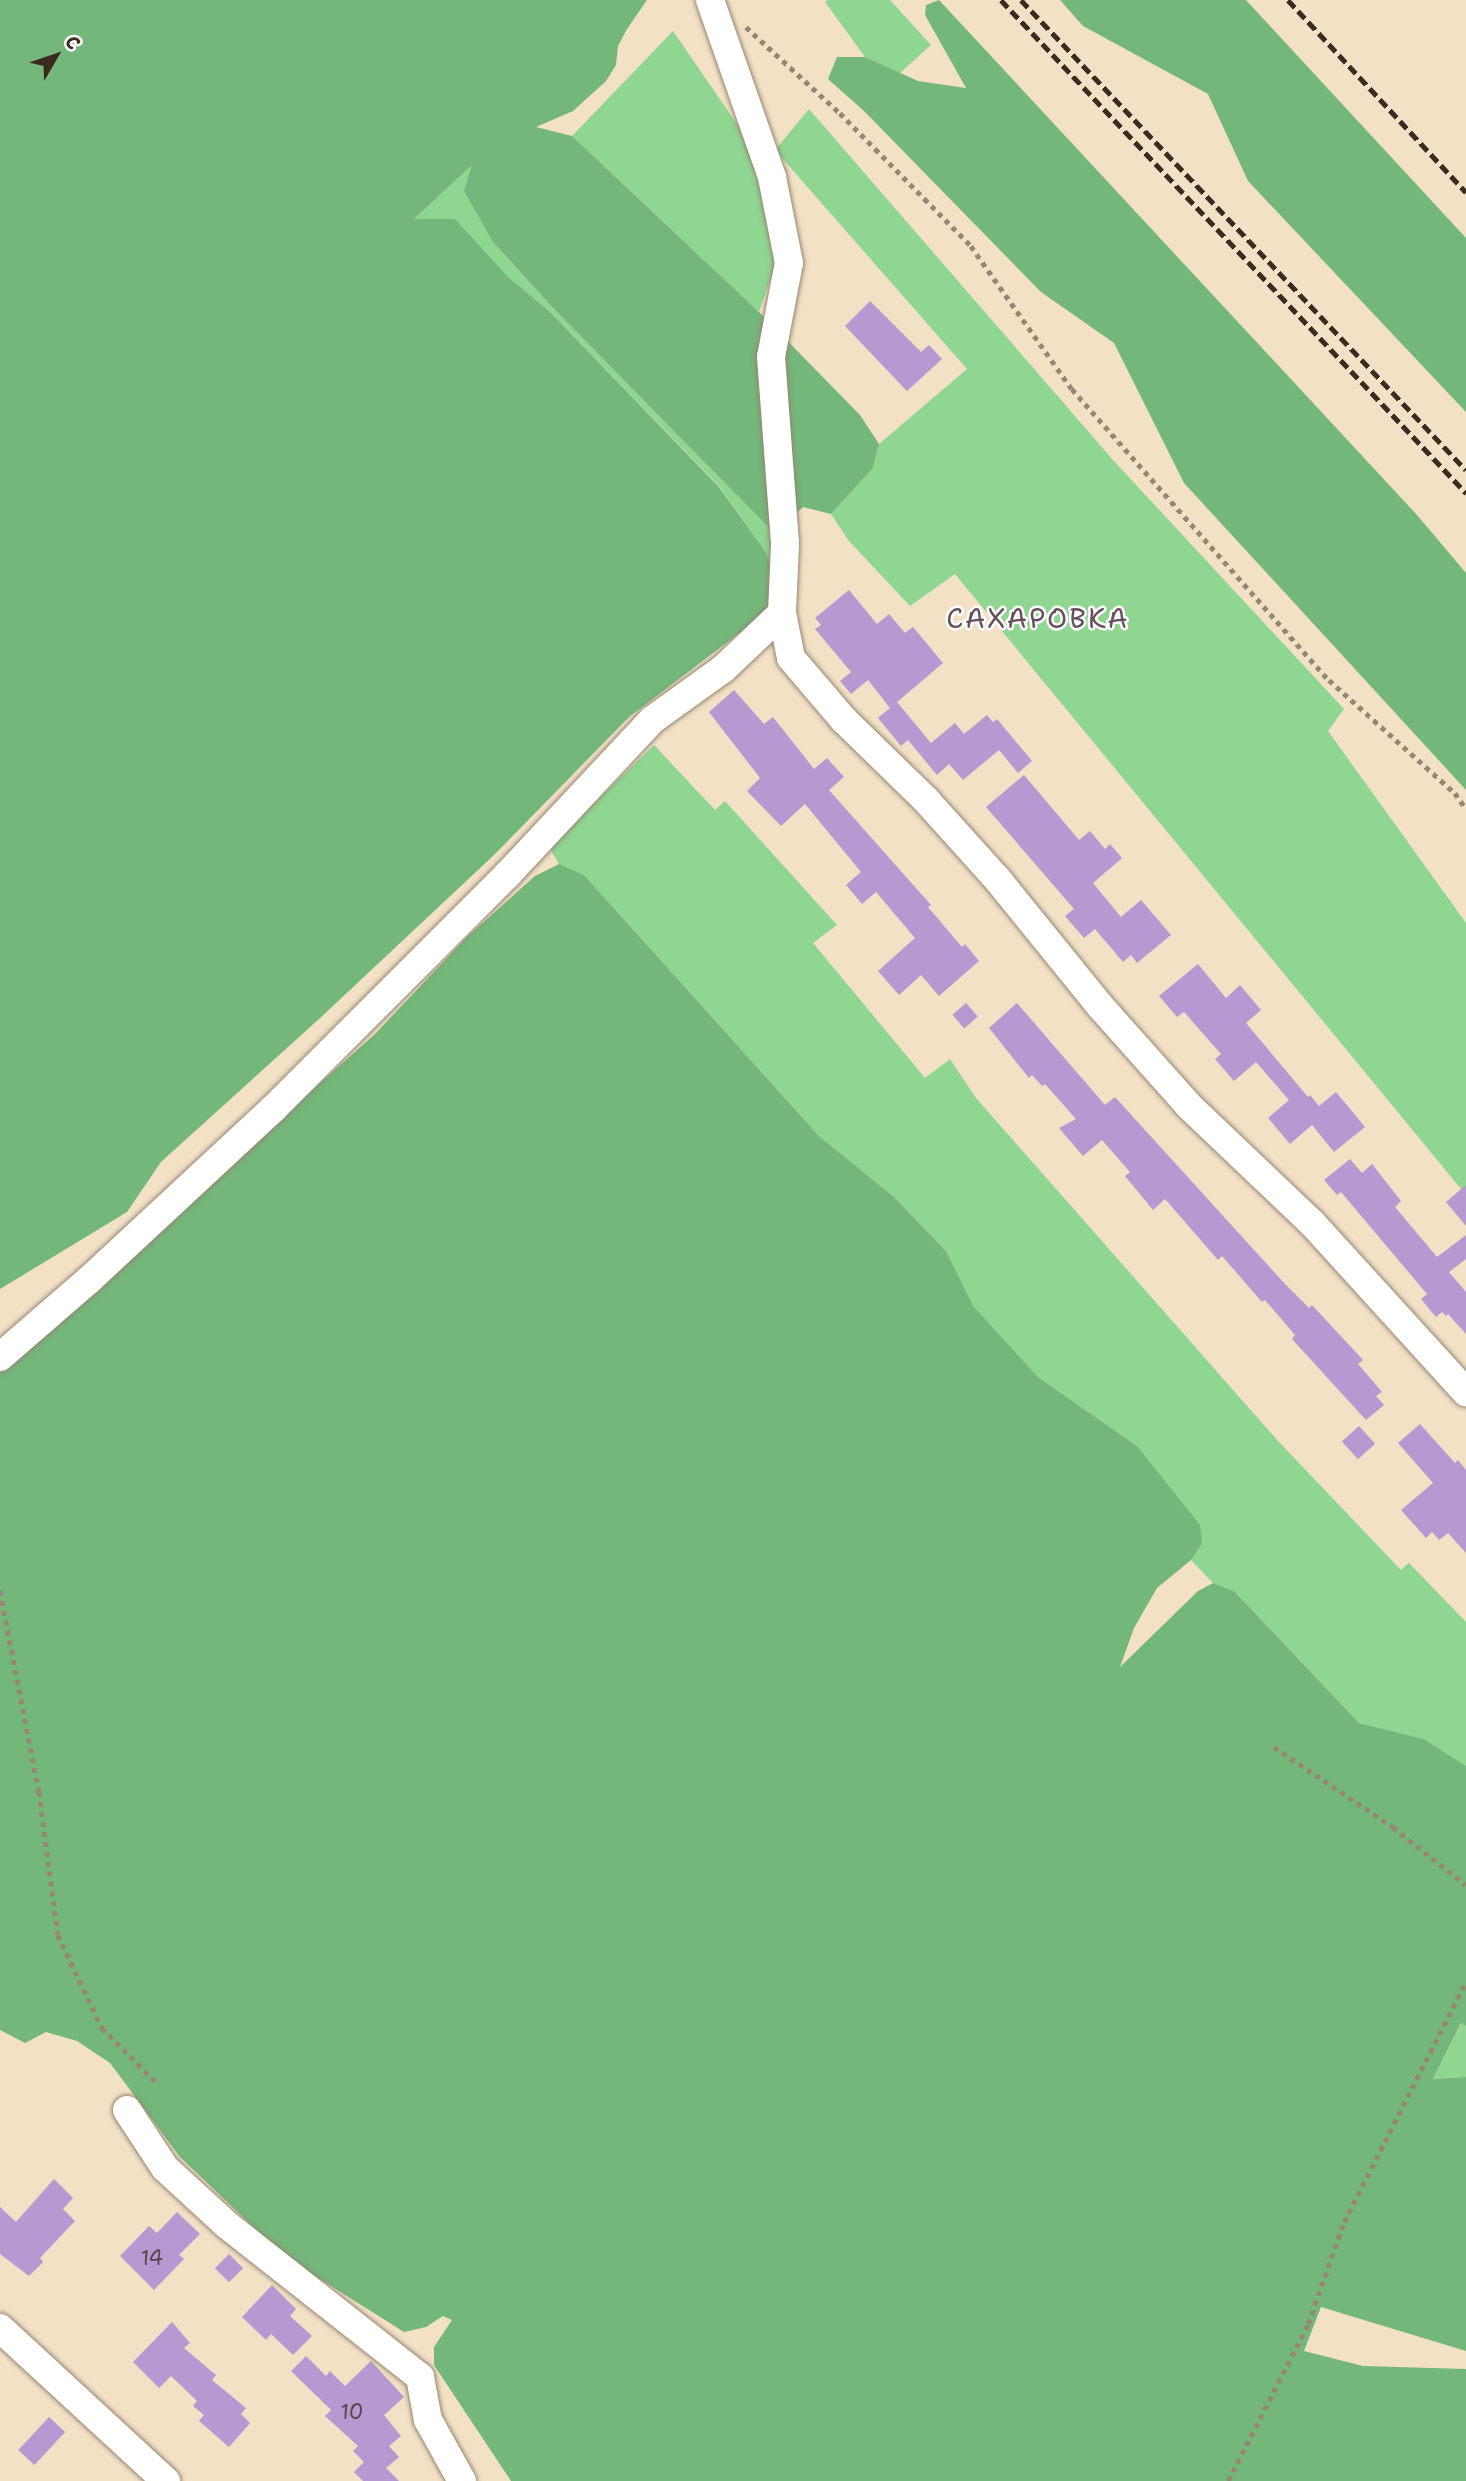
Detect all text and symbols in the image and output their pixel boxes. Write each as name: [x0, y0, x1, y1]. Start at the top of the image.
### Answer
north arrow: [21, 21, 91, 91]
text: С: [59, 30, 86, 55]
district label: САХАРОВКА: [947, 601, 1129, 635]
house number: 14: [141, 2245, 163, 2271]
house number: 10: [341, 2399, 363, 2425]

